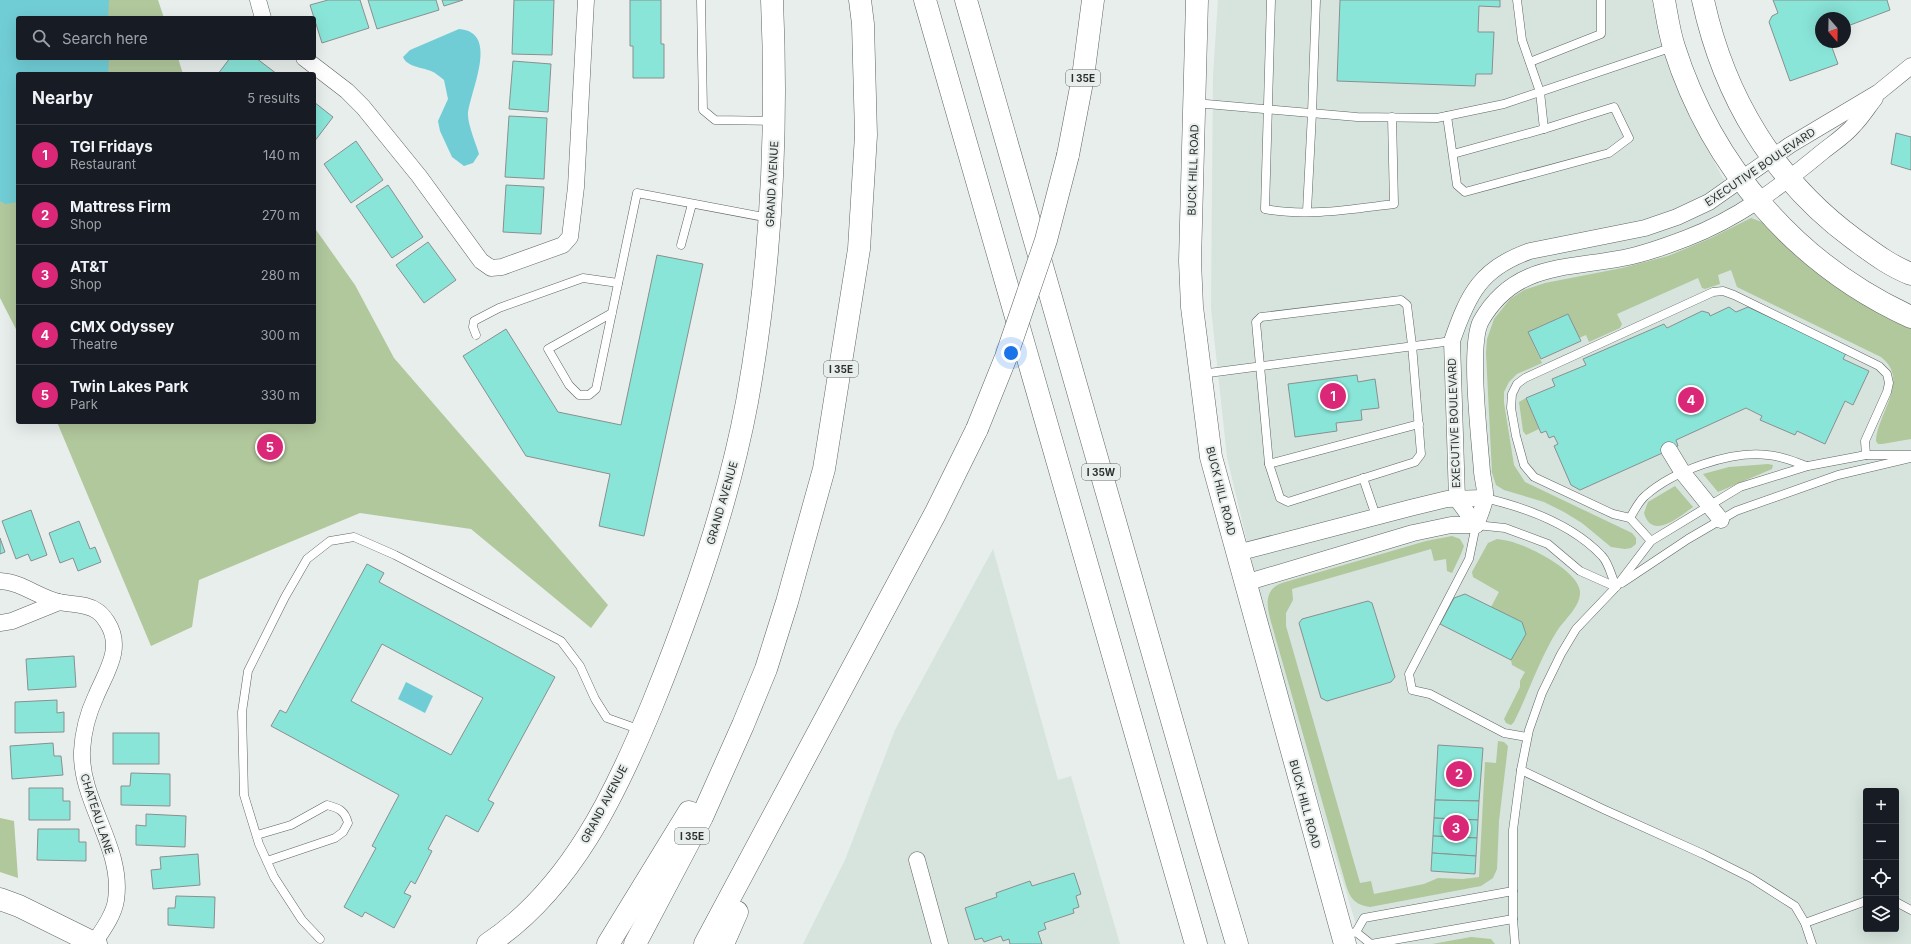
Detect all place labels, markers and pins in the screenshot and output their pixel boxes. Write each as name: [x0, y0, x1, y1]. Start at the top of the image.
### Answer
pin: 1: [1320, 381, 1346, 411]
pin: 4: [1678, 385, 1704, 415]
pin: 5: [257, 432, 283, 462]
pin: 2: [1446, 759, 1472, 789]
pin: 3: [1443, 813, 1469, 843]

